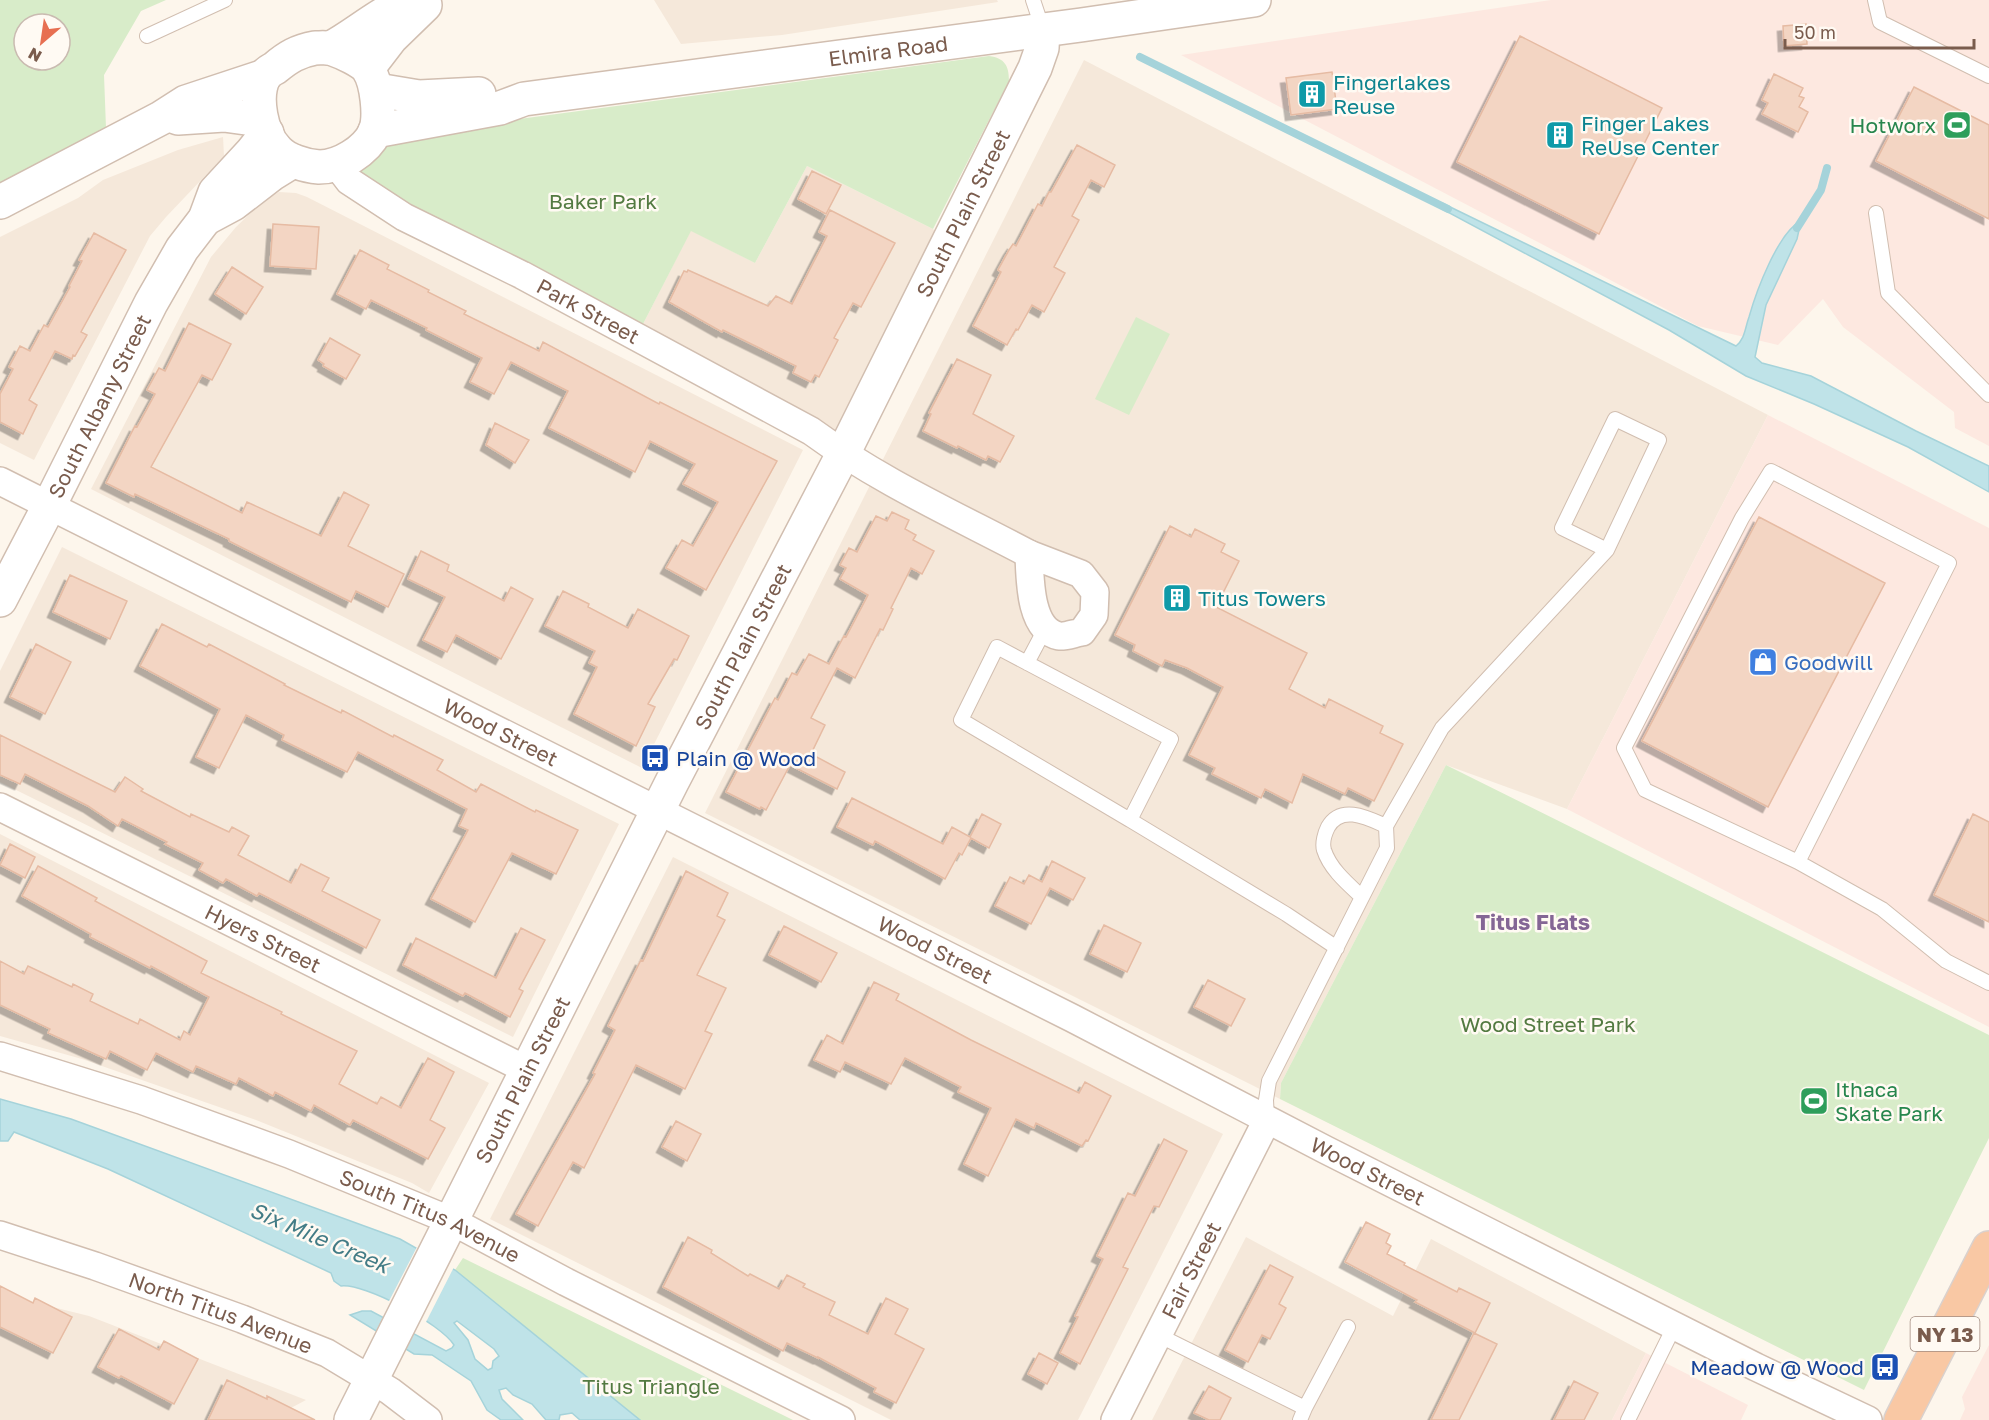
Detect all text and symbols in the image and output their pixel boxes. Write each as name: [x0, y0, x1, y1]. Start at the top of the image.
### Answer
north arrow: [12, 12, 72, 72]
scale bar: [1785, 12, 1974, 50]
text: 50 m: [1794, 21, 1836, 43]
street label: Elmira Road: [827, 30, 949, 71]
text: N: [25, 43, 45, 67]
place label: Fingerlakes Reuse: [1333, 69, 1451, 119]
building icon: Fingerlakes Reuse: [1296, 78, 1328, 110]
sports icon: Hotworx: [1941, 109, 1973, 141]
place label: Finger Lakes ReUse Center: [1581, 110, 1719, 160]
place label: Hotworx: [1849, 112, 1936, 138]
building icon: Finger Lakes ReUse Center: [1544, 119, 1576, 151]
street label: South Plain Street: [910, 125, 1015, 301]
park label: Baker Park: [549, 188, 657, 214]
street label: Park Street: [532, 273, 644, 349]
street label: South Albany Street: [42, 310, 156, 502]
street label: South Plain Street: [689, 559, 797, 734]
building icon: Titus Towers: [1161, 582, 1193, 614]
place label: Titus Towers: [1198, 585, 1326, 611]
shop icon: Goodwill: [1747, 646, 1779, 678]
place label: Goodwill: [1784, 649, 1873, 675]
street label: Wood Street: [439, 692, 562, 771]
bus stop icon: Plain @ Wood: [639, 742, 671, 774]
place label: Plain @ Wood: [676, 745, 816, 771]
street label: Hyers Street: [201, 898, 325, 978]
district label: Titus Flats: [1476, 908, 1590, 935]
street label: Wood Street: [874, 910, 997, 989]
street label: South Plain Street: [469, 992, 575, 1168]
park label: Wood Street Park: [1460, 1011, 1636, 1037]
place label: Ithaca Skate Park: [1835, 1076, 1943, 1126]
sports icon: Ithaca Skate Park: [1798, 1085, 1830, 1117]
street label: Wood Street: [1306, 1131, 1429, 1211]
street label: South Titus Avenue: [336, 1163, 525, 1268]
water label: Six Mile Creek: [246, 1196, 396, 1279]
street label: Fair Street: [1156, 1217, 1226, 1323]
street label: North Titus Avenue: [125, 1266, 316, 1359]
road number: NY 13: [1910, 1317, 1980, 1351]
bus stop icon: Meadow @ Wood: [1869, 1351, 1901, 1383]
place label: Meadow @ Wood: [1690, 1354, 1864, 1380]
park label: Titus Triangle: [582, 1373, 720, 1399]

